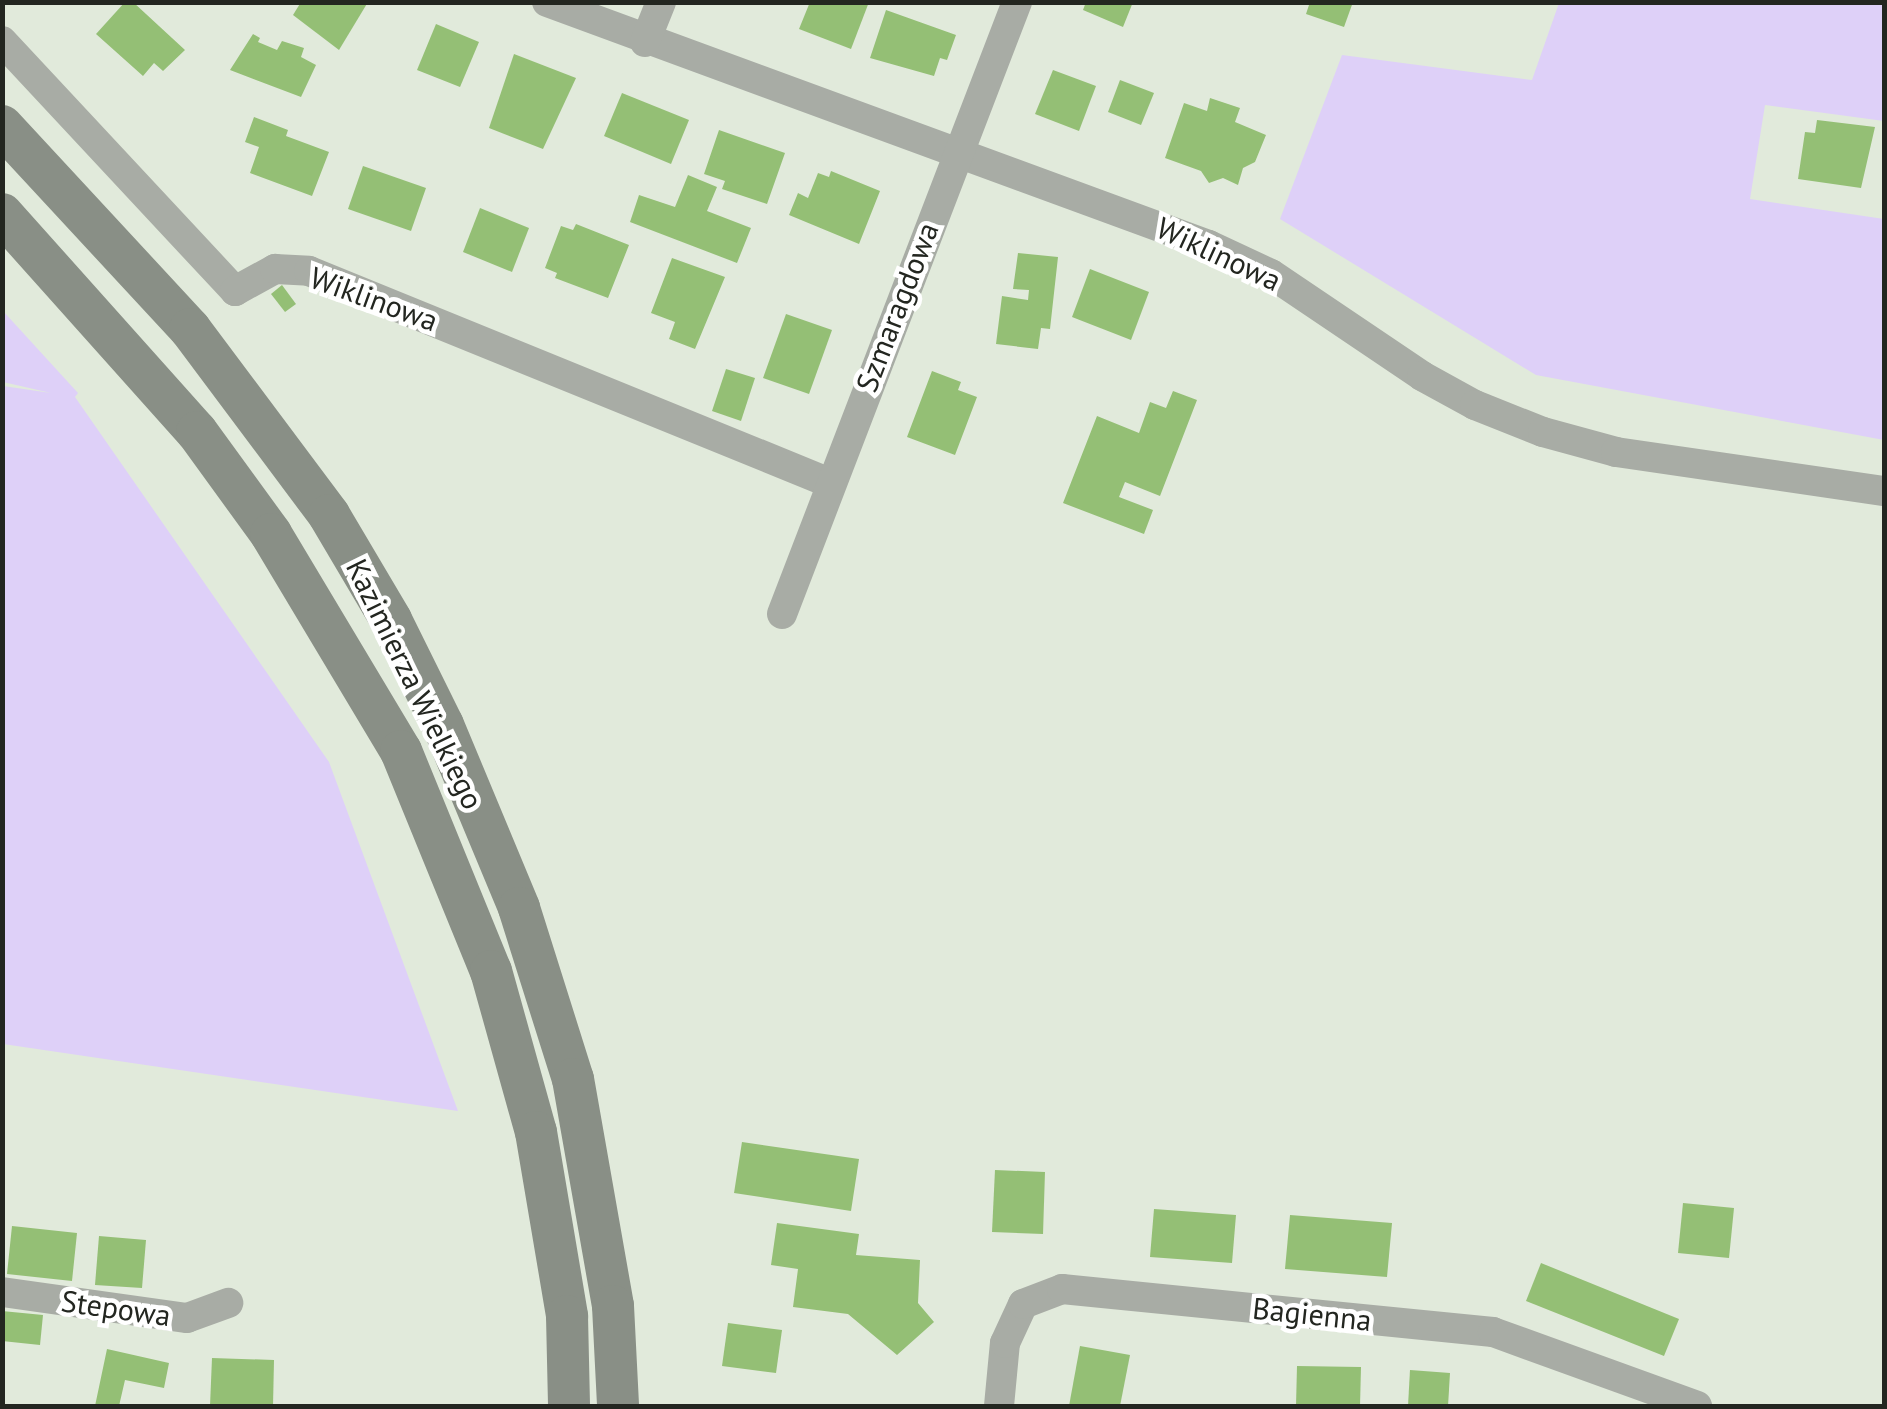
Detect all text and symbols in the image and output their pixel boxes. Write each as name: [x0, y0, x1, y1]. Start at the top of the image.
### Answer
street label: Wiklinowa: [1151, 210, 1287, 298]
street label: Szmaragdowa: [848, 217, 946, 397]
street label: Wiklinowa: [305, 259, 443, 339]
street label: Kazimierza Wielkiego: [339, 553, 491, 815]
street label: Stepowa: [59, 1283, 173, 1333]
street label: Bagienna: [1251, 1290, 1373, 1338]

